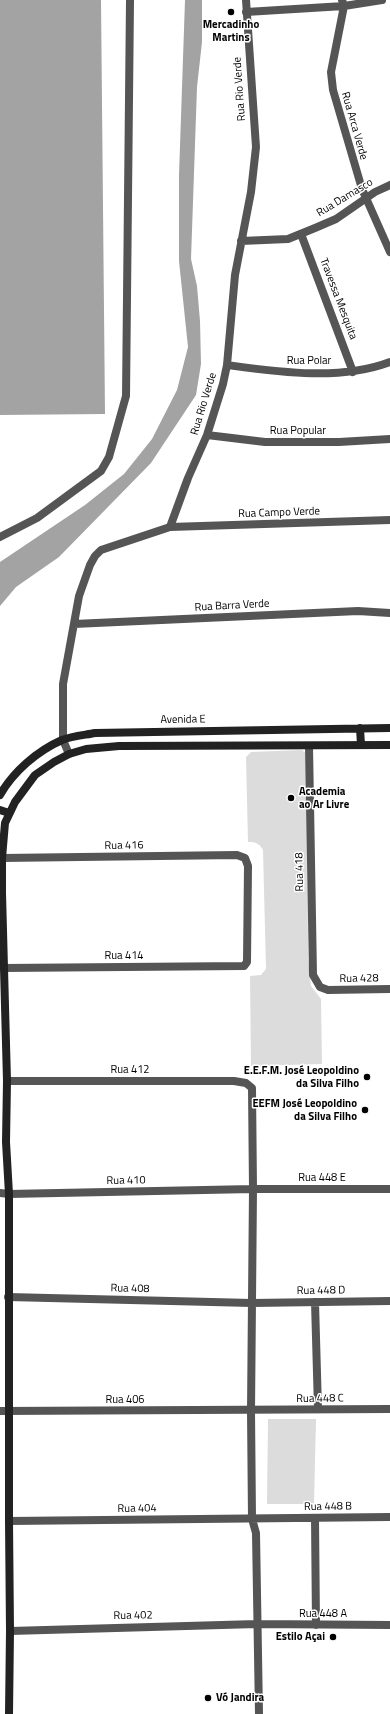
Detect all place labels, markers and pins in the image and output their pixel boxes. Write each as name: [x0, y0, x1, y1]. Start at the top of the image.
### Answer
marker: Mercadinho Martins: [226, 7, 236, 17]
place label: Mercadinho Martins: [203, 18, 259, 44]
place label: Academia ao Ar Livre: [299, 785, 349, 811]
marker: Academia ao Ar Livre: [286, 793, 296, 803]
place label: E.E.F.M. José Leopoldino da Silva Filho: [244, 1064, 359, 1090]
marker: E.E.F.M. José Leopoldino da Silva Filho: [362, 1072, 372, 1082]
place label: EEFM José Leopoldino da Silva Filho: [253, 1097, 357, 1123]
marker: EEFM José Leopoldino da Silva Filho: [360, 1105, 370, 1115]
place label: Estilo Açai: [276, 1630, 325, 1644]
marker: Estilo Açai: [328, 1632, 338, 1642]
place label: Vó Jandira: [216, 1691, 264, 1705]
marker: Vó Jandira: [203, 1693, 213, 1703]

